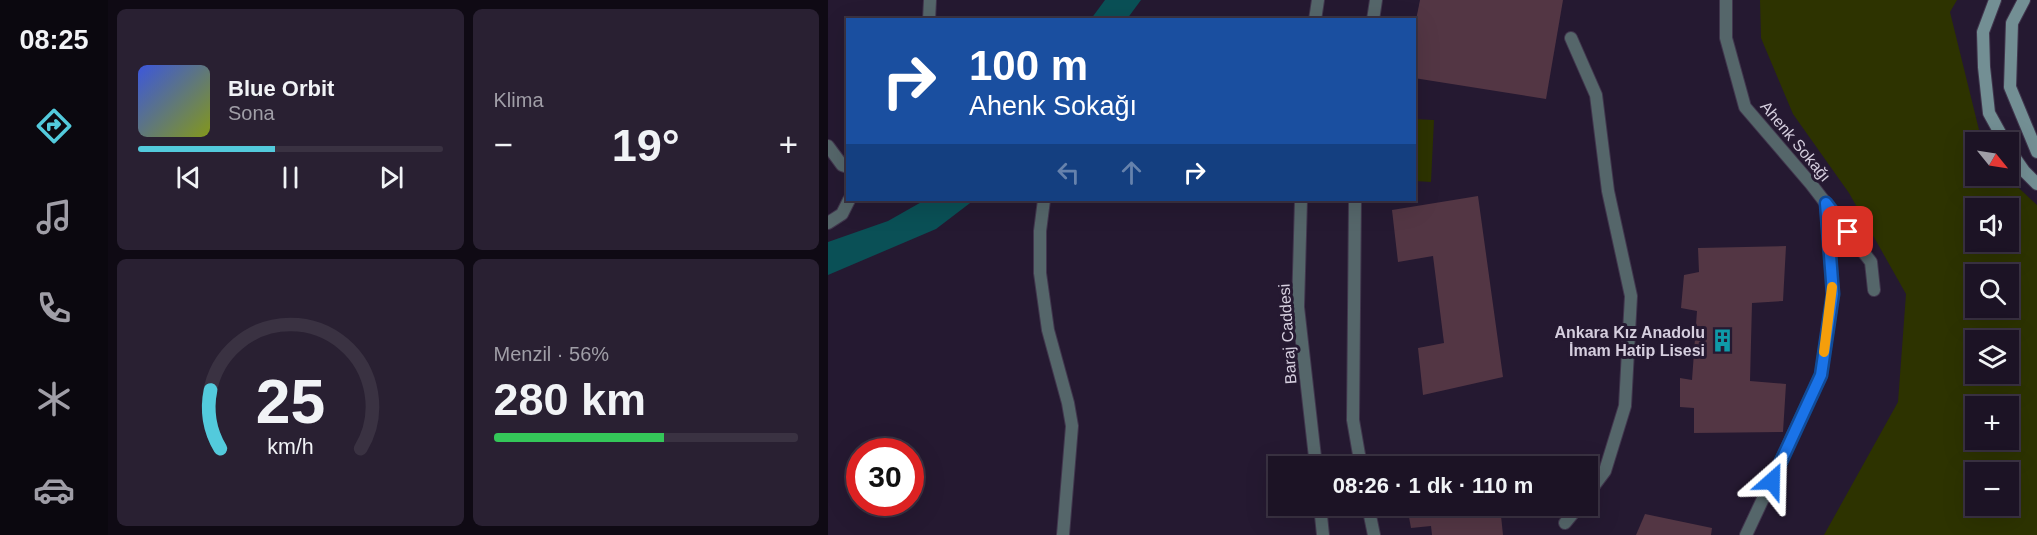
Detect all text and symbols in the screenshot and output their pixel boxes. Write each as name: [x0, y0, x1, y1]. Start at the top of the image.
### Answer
text: 08:25: [19, 25, 89, 55]
icon: right: [870, 42, 948, 120]
text: 100 m: [969, 42, 1088, 89]
text: Blue Orbit: [228, 76, 334, 101]
text: Klima: [494, 89, 544, 111]
text: Ahenk Sokağı: [969, 91, 1137, 121]
street label: Ahenk Sokağı: [1757, 98, 1834, 185]
text: Sona: [228, 102, 275, 124]
icon: directions: [33, 105, 75, 147]
text: 19°: [612, 120, 680, 171]
text: −: [494, 126, 513, 163]
text: +: [779, 126, 798, 163]
north arrow: [1965, 132, 2019, 186]
map controls: [1965, 132, 2019, 516]
icon: left: [1052, 156, 1085, 189]
icon: ahead: [1115, 156, 1148, 189]
icon: right: [1178, 156, 1211, 189]
icon: previous: [172, 161, 205, 194]
icon: pause: [274, 161, 307, 194]
icon: next: [375, 161, 408, 194]
icon: music: [33, 196, 75, 238]
button: sound: [1965, 198, 2019, 252]
pin: [1822, 206, 1873, 257]
icon: arrive: [1831, 215, 1864, 248]
button: search: [1965, 264, 2019, 318]
street label: Baraj Caddesi: [1276, 283, 1299, 385]
icon: phone: [33, 287, 75, 329]
place label: Ankara Kız Anadolu İmam Hatip Lisesi: [1554, 324, 1705, 359]
building icon: Ankara Kız Anadolu İmam Hatip Lisesi: [1710, 328, 1736, 354]
button: layers: [1965, 330, 2019, 384]
text: Menzil · 56%: [494, 343, 609, 365]
text: 25: [256, 367, 325, 436]
text: 280 km: [494, 374, 646, 425]
icon: climate: [33, 378, 75, 420]
button: +: [1965, 396, 2019, 450]
text: km/h: [267, 436, 313, 460]
speed limit sign: 30: [846, 438, 924, 516]
position arrow: [1740, 449, 1804, 513]
button: −: [1965, 462, 2019, 516]
icon: car: [33, 469, 75, 511]
text: 08:26 · 1 dk · 110 m: [1333, 473, 1533, 498]

